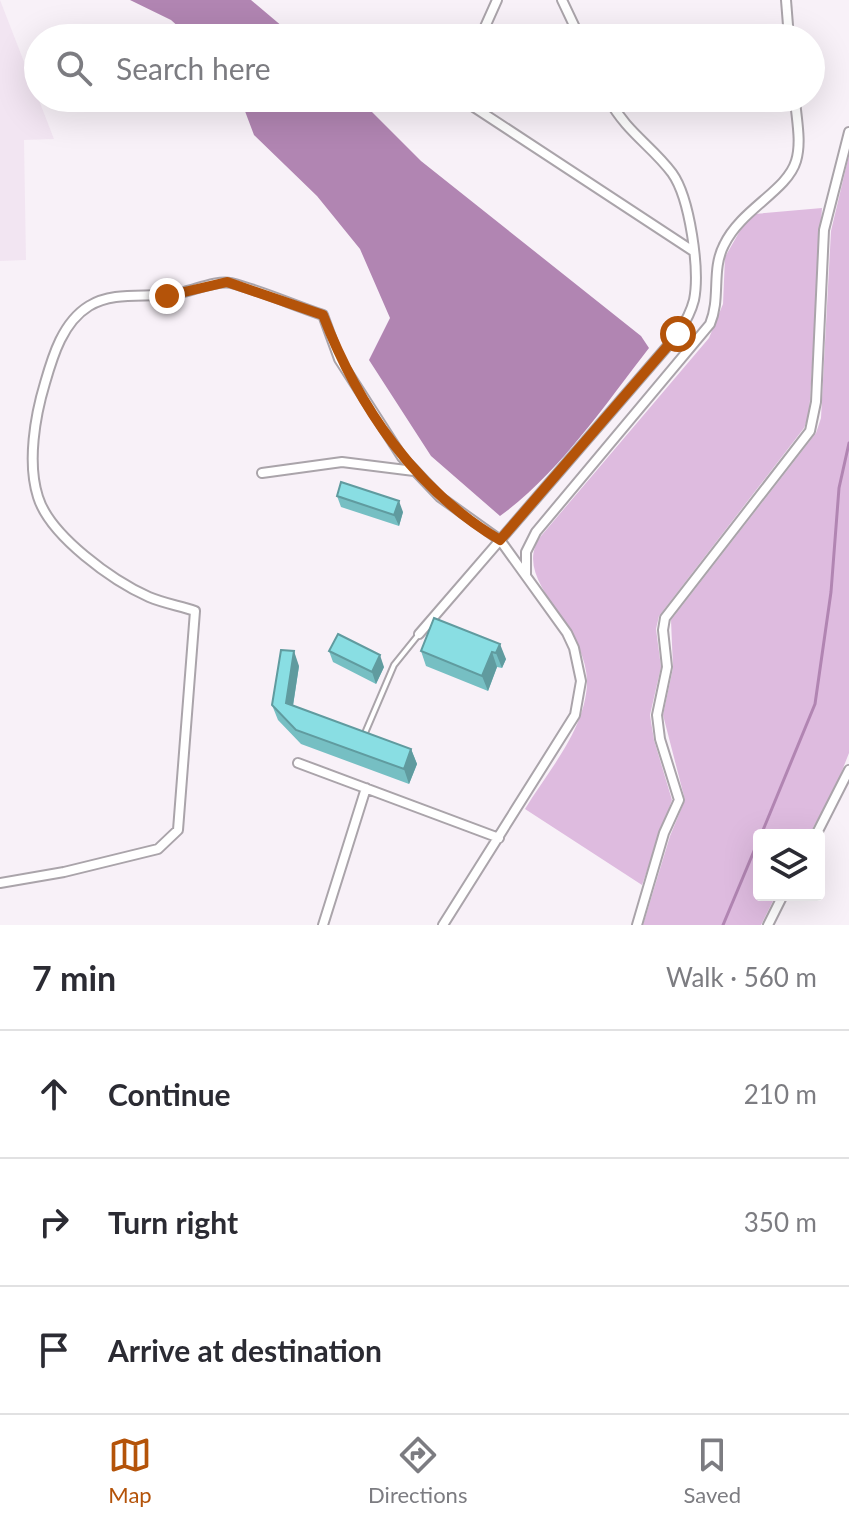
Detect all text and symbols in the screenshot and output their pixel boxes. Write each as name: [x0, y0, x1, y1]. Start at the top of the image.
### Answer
search box: [24, 24, 825, 112]
icon: search: [52, 46, 96, 90]
text: Search here: [116, 50, 271, 86]
route end: [149, 278, 185, 314]
route start: [660, 316, 696, 352]
map controls: [753, 829, 825, 901]
button: layers: [753, 829, 825, 901]
text: 7 min: [32, 957, 116, 998]
text: Walk · 560 m: [666, 961, 817, 993]
icon: ahead: [32, 1072, 76, 1116]
text: Continue: [108, 1076, 231, 1112]
text: 210 m: [744, 1078, 817, 1110]
icon: right: [32, 1200, 76, 1244]
text: Turn right: [108, 1204, 238, 1240]
text: 350 m: [744, 1206, 817, 1238]
icon: arrive: [32, 1328, 76, 1372]
text: Arrive at destination: [108, 1332, 382, 1368]
tab: Map: [108, 1433, 152, 1508]
tab: Directions: [368, 1433, 467, 1508]
tab: Saved: [683, 1433, 741, 1508]

